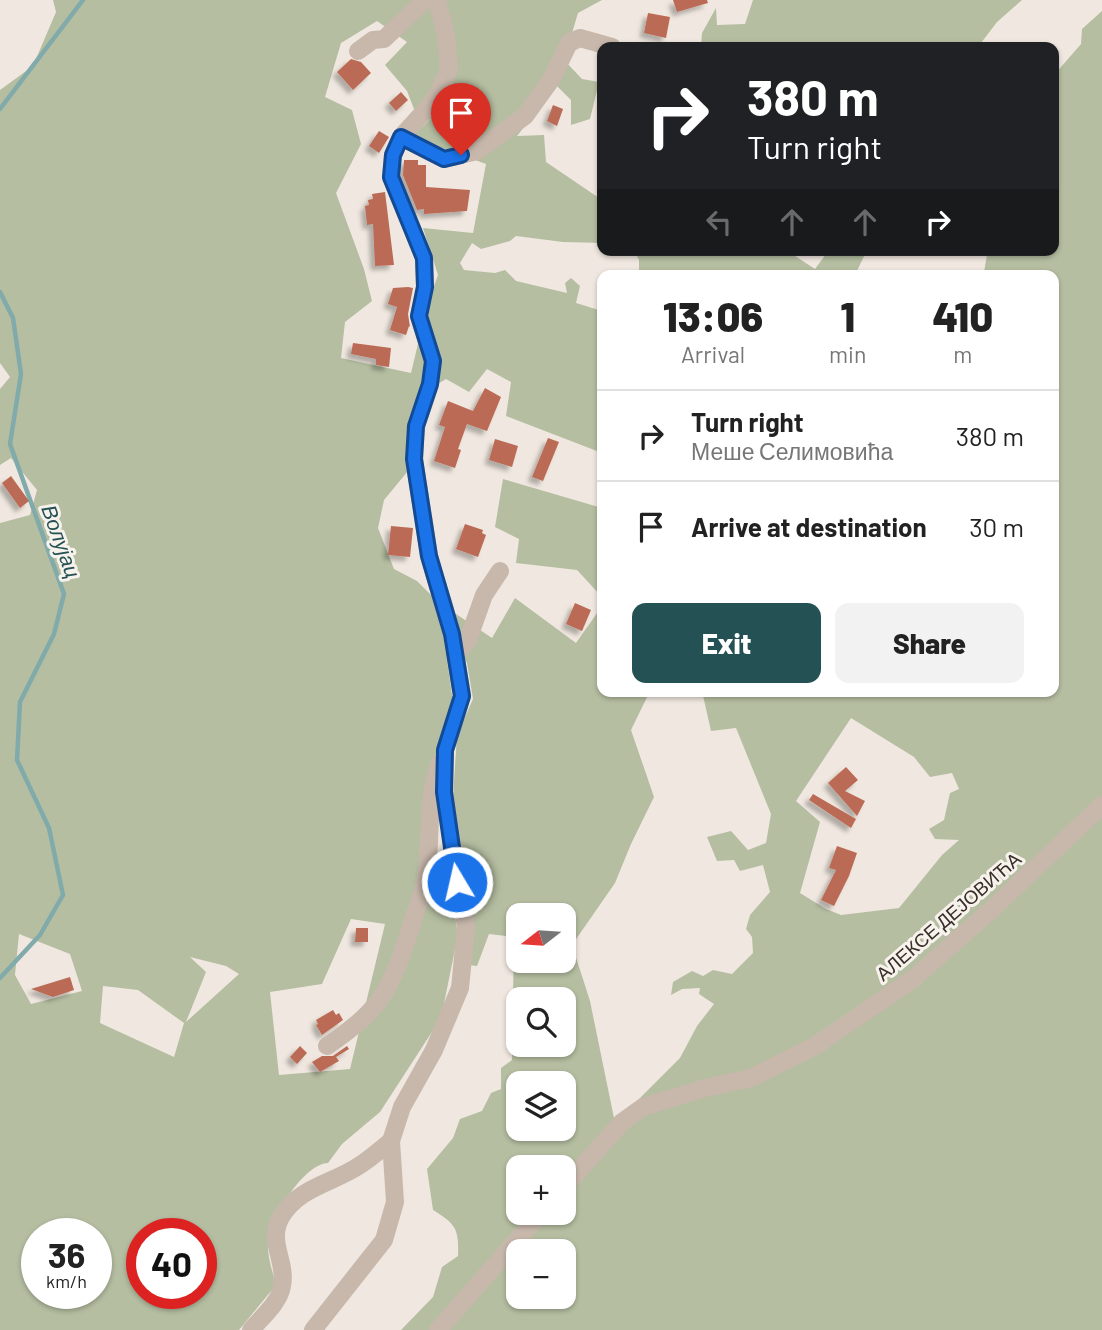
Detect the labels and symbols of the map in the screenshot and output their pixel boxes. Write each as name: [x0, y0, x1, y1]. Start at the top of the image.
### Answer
pin: [431, 83, 491, 155]
water label: Волујац: [37, 501, 87, 581]
position arrow: [420, 845, 494, 919]
street label: АЛЕКСЕ ДЕЈОВИЋА: [871, 847, 1025, 985]
north arrow: [506, 903, 576, 973]
speed limit sign: 40: [126, 1218, 217, 1309]

